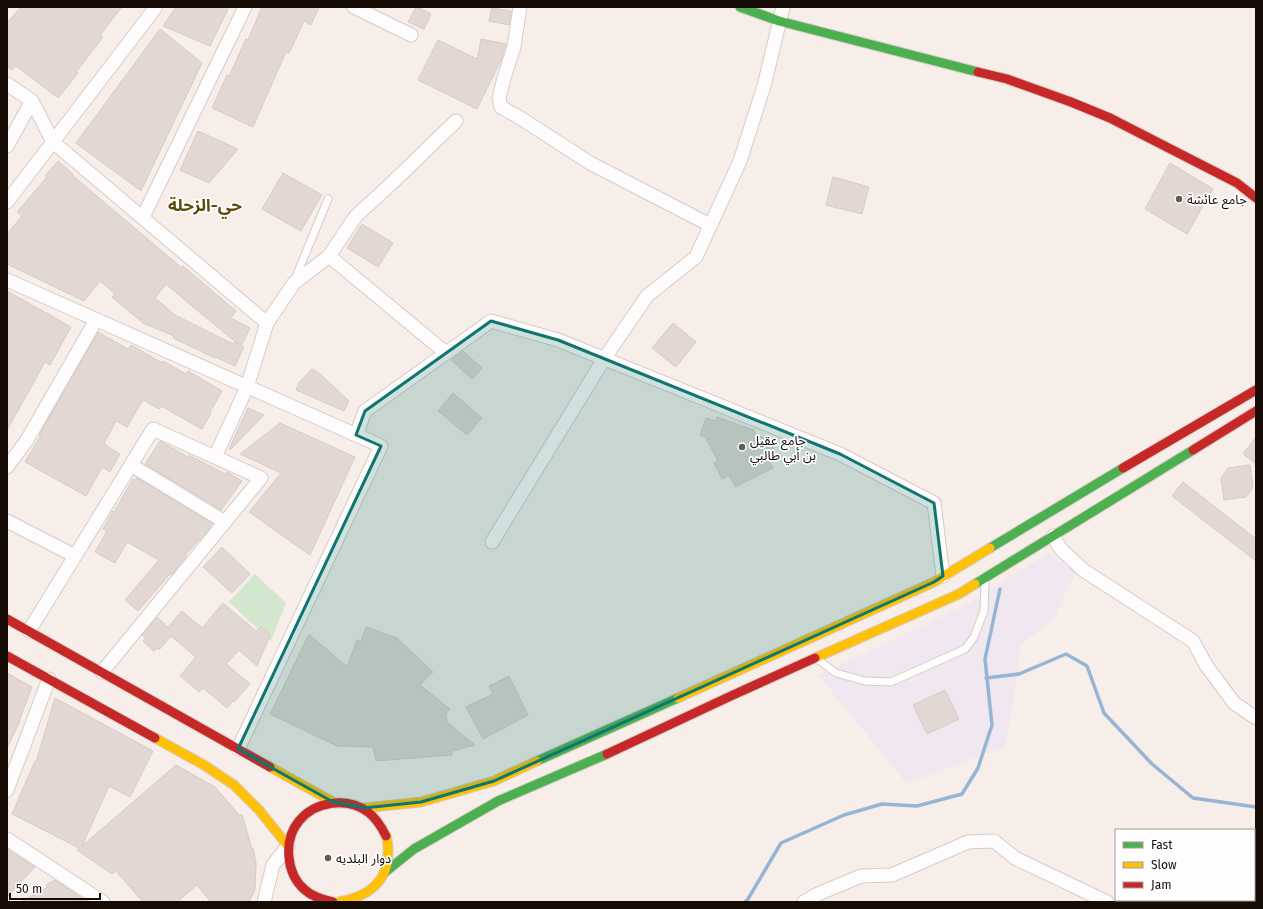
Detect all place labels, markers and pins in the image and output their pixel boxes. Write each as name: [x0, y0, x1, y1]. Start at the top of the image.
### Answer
place label: جامع عائشة: [1187, 192, 1247, 210]
marker: جامع عائشة: [1174, 194, 1184, 204]
place label: جامع عقيل بن أبي طالبي: [750, 433, 816, 466]
marker: جامع عقيل بن أبي طالبي: [737, 442, 747, 452]
place label: دوار البلديه: [336, 851, 391, 866]
marker: دوار البلديه: [323, 853, 333, 863]

